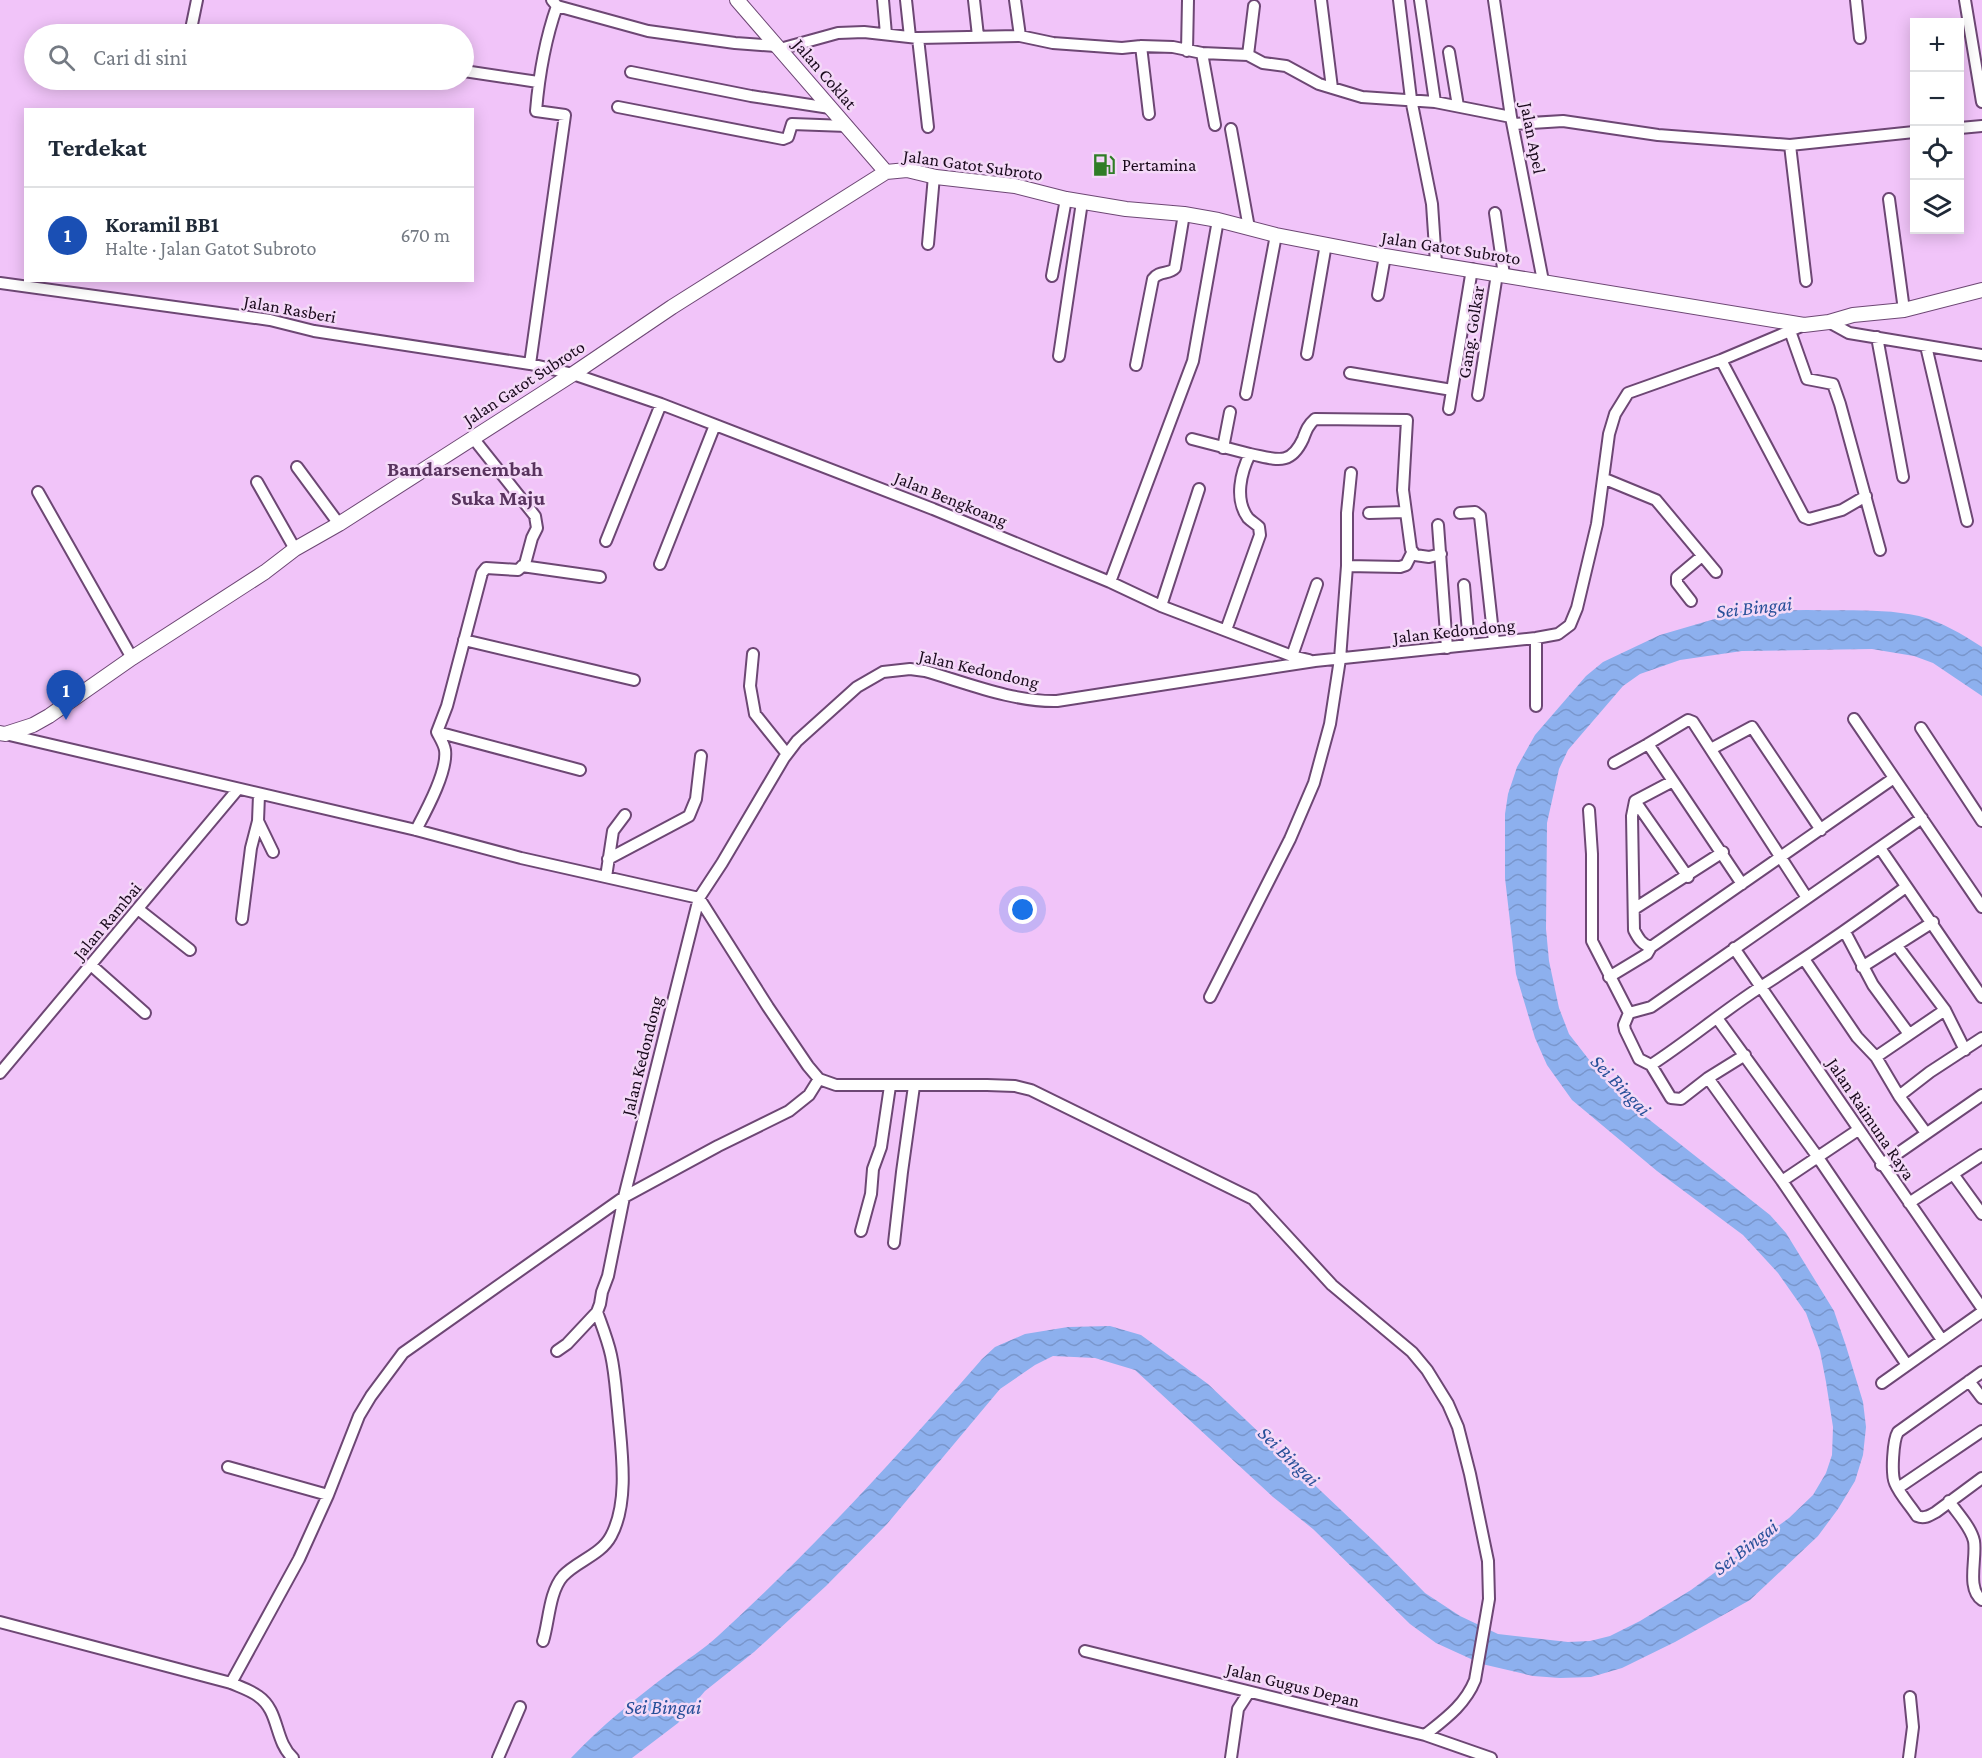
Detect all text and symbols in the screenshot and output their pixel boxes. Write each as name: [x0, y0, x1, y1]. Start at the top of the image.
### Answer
map controls: [1910, 18, 1964, 234]
button: +: [1910, 18, 1964, 72]
search box: [24, 24, 474, 90]
street label: Jalan Coklat: [788, 33, 862, 114]
icon: search: [45, 41, 78, 74]
text: Cari di sini: [93, 45, 187, 70]
button: −: [1910, 72, 1964, 126]
street label: Jalan Apel: [1516, 99, 1550, 176]
button: locate: [1910, 126, 1964, 180]
text: Terdekat: [48, 133, 147, 162]
street label: Jalan Gatot Subroto: [900, 145, 1044, 185]
fuel station icon: Pertamina: [1091, 152, 1117, 178]
place label: Pertamina: [1122, 155, 1196, 175]
button: layers: [1910, 180, 1964, 234]
text: Koramil BB1: [105, 212, 219, 237]
text: 1: [64, 224, 71, 246]
text: 670 m: [401, 224, 450, 246]
street label: Jalan Gatot Subroto: [1378, 227, 1522, 269]
text: Halte · Jalan Gatot Subroto: [105, 237, 316, 259]
street label: Gang. Golkar: [1454, 284, 1488, 380]
street label: Jalan Rasberi: [240, 291, 338, 327]
street label: Jalan Gatot Subroto: [458, 336, 588, 431]
district label: Bandarsenembah: [387, 457, 543, 481]
street label: Jalan Bengkoang: [890, 467, 1011, 531]
district label: Suka Maju: [451, 486, 545, 510]
water label: Sei Bingai: [1715, 592, 1794, 623]
street label: Jalan Kedondong: [1390, 615, 1516, 648]
street label: Jalan Kedondong: [915, 645, 1041, 693]
pin: 1: [46, 670, 86, 720]
street label: Jalan Rambai: [68, 878, 145, 965]
your location: [1008, 895, 1037, 924]
street label: Jalan Kedondong: [617, 994, 667, 1120]
water label: Sei Bingai: [1586, 1050, 1656, 1121]
street label: Jalan Raimuna Raya: [1822, 1053, 1919, 1184]
water label: Sei Bingai: [1253, 1422, 1324, 1492]
water label: Sei Bingai: [1708, 1515, 1783, 1580]
street label: Jalan Gugus Depan: [1222, 1658, 1362, 1711]
water label: Sei Bingai: [625, 1696, 702, 1719]

